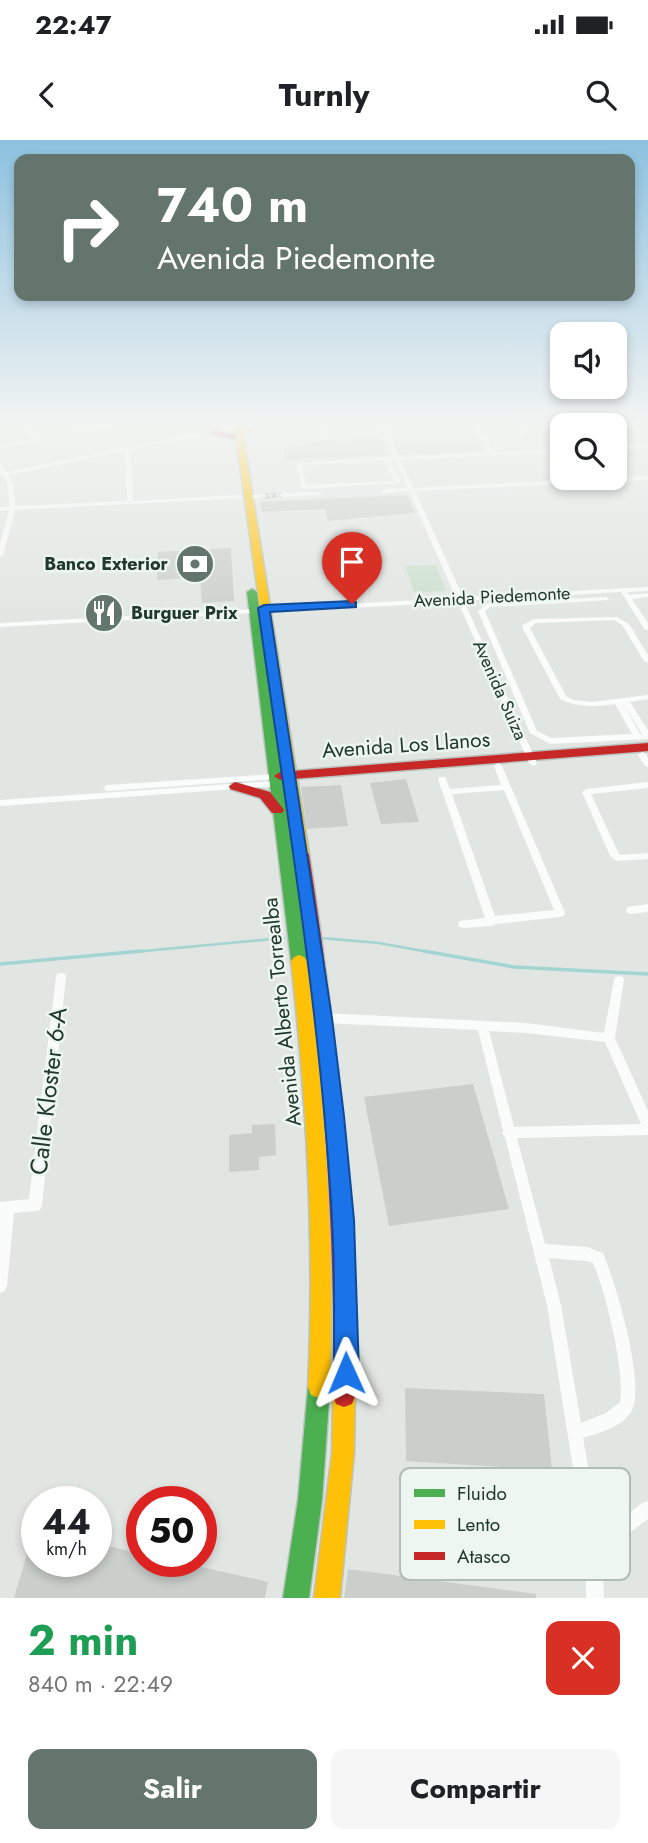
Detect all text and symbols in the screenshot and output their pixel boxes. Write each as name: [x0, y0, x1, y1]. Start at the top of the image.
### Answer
text: 22:47: [35, 6, 111, 44]
text: Turnly: [279, 72, 369, 118]
icon: back: [28, 76, 66, 114]
icon: search: [582, 76, 620, 114]
text: 740 m: [157, 170, 308, 240]
icon: right: [42, 182, 133, 273]
text: Avenida Piedemonte: [157, 235, 435, 281]
map controls: [550, 322, 627, 490]
button: sound: [550, 322, 627, 399]
button: search: [550, 413, 627, 490]
pin: [322, 532, 382, 604]
bank icon: Banco Exterior: [174, 543, 216, 585]
icon: arrive: [333, 543, 371, 581]
place label: Banco Exterior: [44, 551, 169, 577]
street label: Avenida Piedemonte: [413, 580, 571, 614]
restaurant icon: Burguer Prix: [83, 592, 125, 634]
place label: Burguer Prix: [131, 600, 238, 626]
street label: Avenida Suiza: [466, 636, 534, 744]
street label: Avenida Los Llanos: [321, 724, 491, 766]
street label: Avenida Alberto Torrealba: [255, 896, 309, 1128]
street label: Calle Kloster 6-A: [20, 1005, 76, 1177]
position arrow: [309, 1336, 383, 1410]
legend: [400, 1468, 630, 1580]
text: Fluido: [457, 1480, 507, 1507]
speed limit sign: 50: [126, 1486, 217, 1577]
text: 44: [42, 1497, 91, 1547]
text: Lento: [457, 1511, 500, 1538]
text: km/h: [46, 1536, 87, 1562]
text: Atasco: [457, 1543, 510, 1570]
text: 2 min: [28, 1610, 138, 1671]
button: close: [546, 1621, 620, 1695]
text: 840 m · 22:49: [28, 1667, 173, 1701]
button: Salir: [28, 1749, 317, 1829]
button: Compartir: [331, 1749, 620, 1829]

